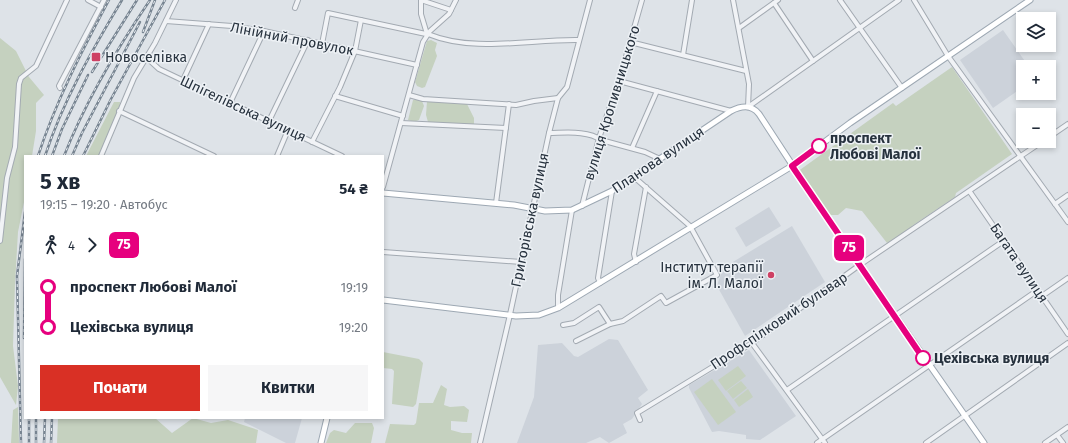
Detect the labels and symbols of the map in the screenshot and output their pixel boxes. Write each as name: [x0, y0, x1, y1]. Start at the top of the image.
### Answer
street label: Лінійний провулок: [229, 19, 356, 59]
street label: вулиця Кропивницького: [580, 23, 644, 183]
place label: Новоселівка: [105, 49, 187, 66]
marker: Новоселівка: [90, 51, 102, 63]
street label: Шпігелівська вулиця: [177, 72, 309, 146]
street label: Планова вулиця: [609, 123, 707, 197]
place label: проспект Любові Малої: [830, 130, 922, 163]
marker: проспект Любові Малої: [811, 138, 827, 154]
street label: Григорівська вулиця: [507, 151, 553, 289]
street label: Багата вулиця: [986, 220, 1052, 306]
line badge: 75: [831, 235, 867, 261]
place label: Інститут терапії ім. Л. Малої: [660, 259, 764, 292]
street label: Профспілковий бульвар: [707, 269, 851, 373]
marker: Інститут терапії ім. Л. Малої: [766, 270, 776, 280]
marker: Цехівська вулиця: [915, 350, 931, 366]
place label: Цехівська вулиця: [934, 350, 1049, 367]

